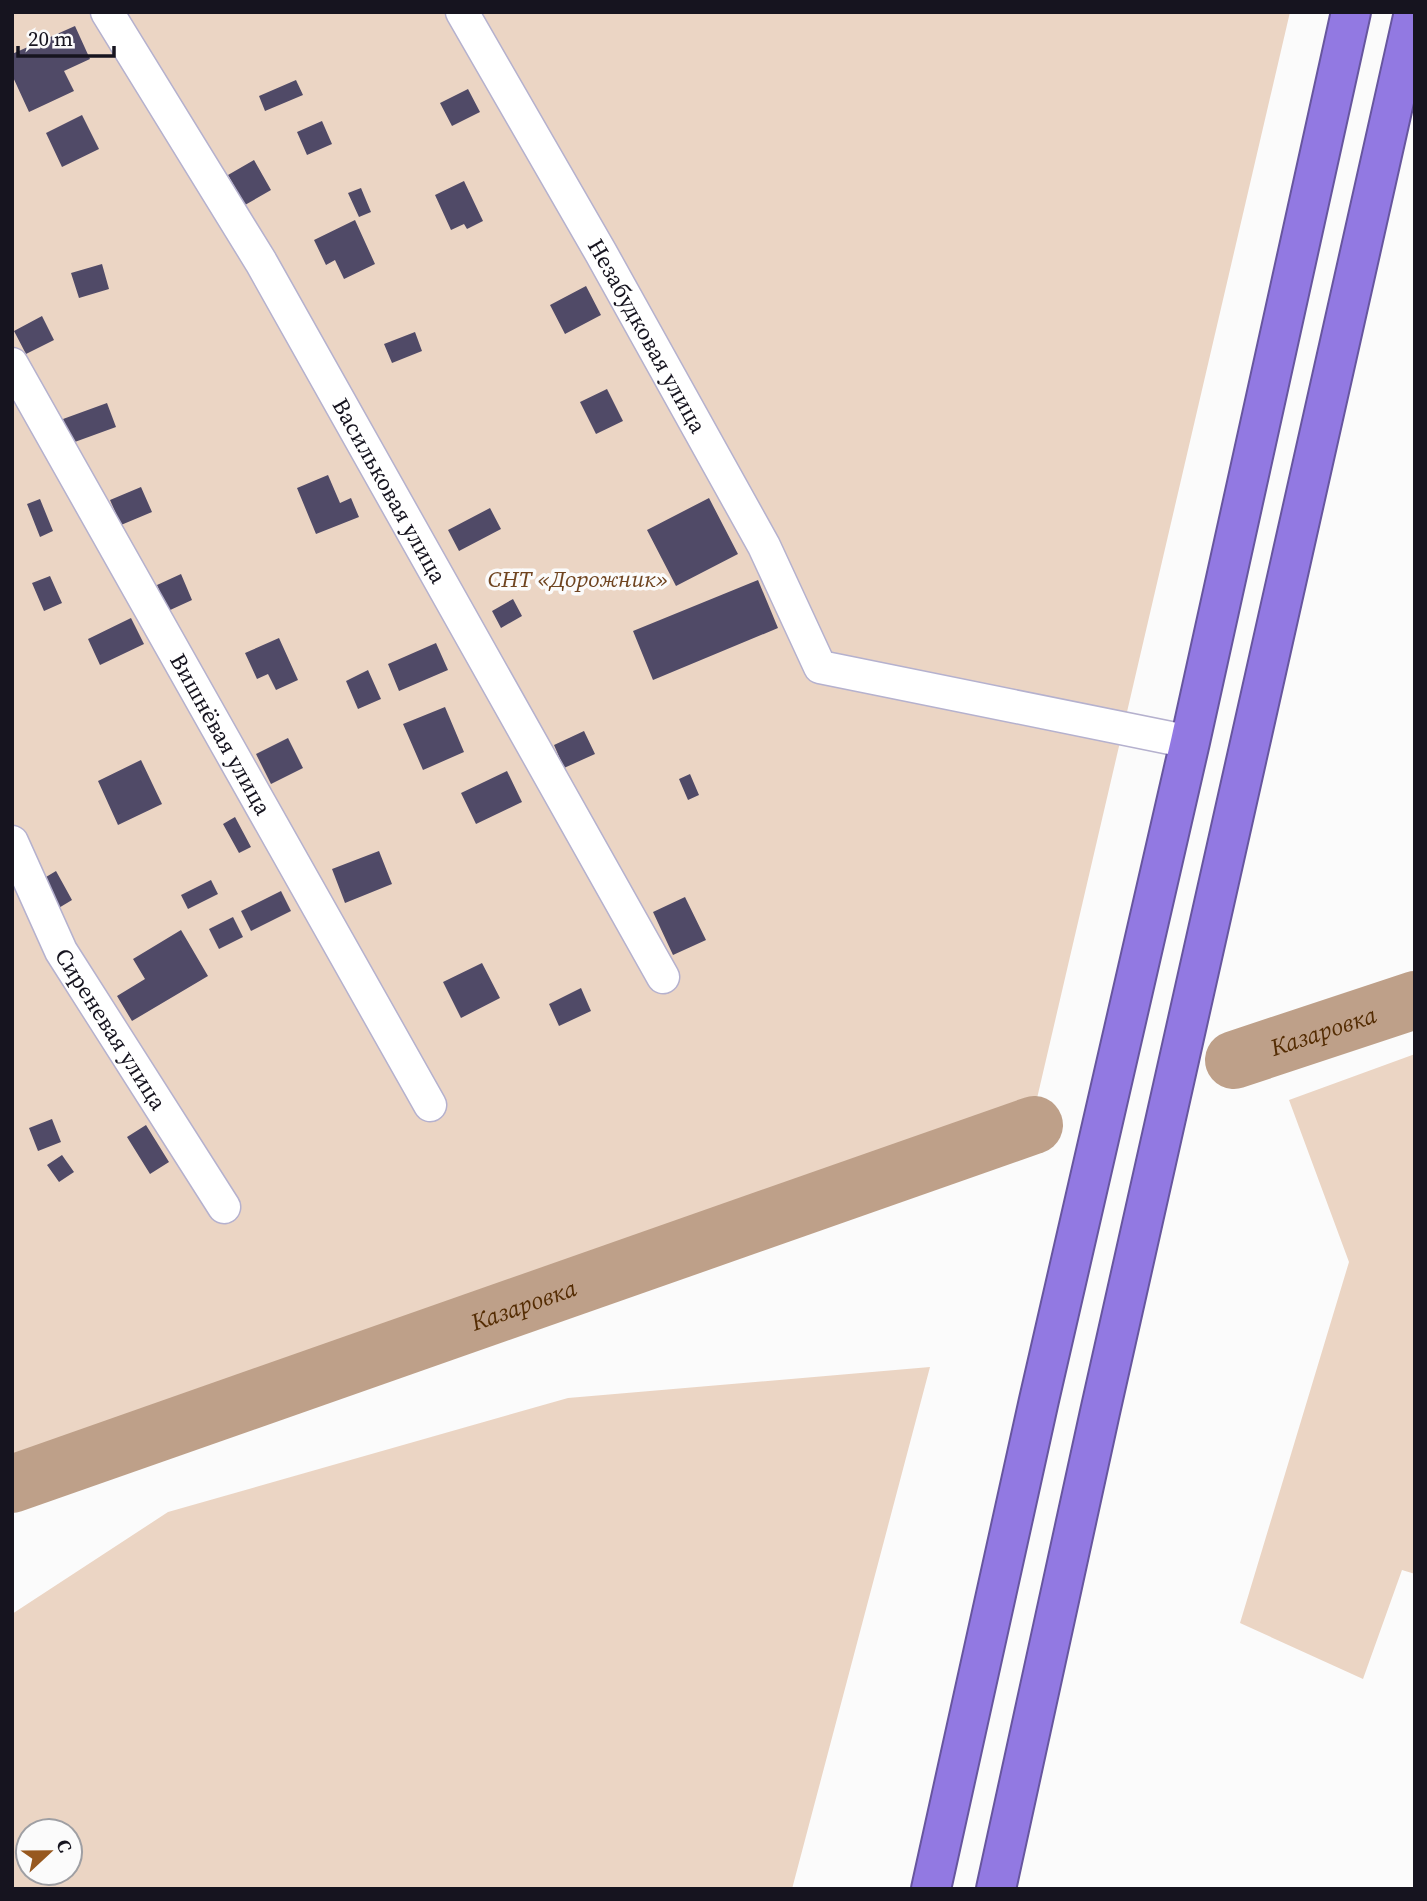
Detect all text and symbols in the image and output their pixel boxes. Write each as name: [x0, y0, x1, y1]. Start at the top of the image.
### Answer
scale bar: [18, 14, 114, 58]
text: 20 m: [28, 24, 73, 53]
street label: Незабудковая улица: [580, 233, 714, 439]
street label: Васильковая улица: [325, 392, 455, 589]
park label: СНТ «Дорожник»: [488, 563, 668, 595]
street label: Вишнёвая улица: [162, 647, 279, 821]
street label: Сиреневая улица: [47, 942, 174, 1116]
water label: Казаровка: [1265, 997, 1381, 1064]
water label: Казаровка: [465, 1270, 581, 1338]
north arrow: [14, 1817, 84, 1887]
text: С: [50, 1835, 79, 1856]

